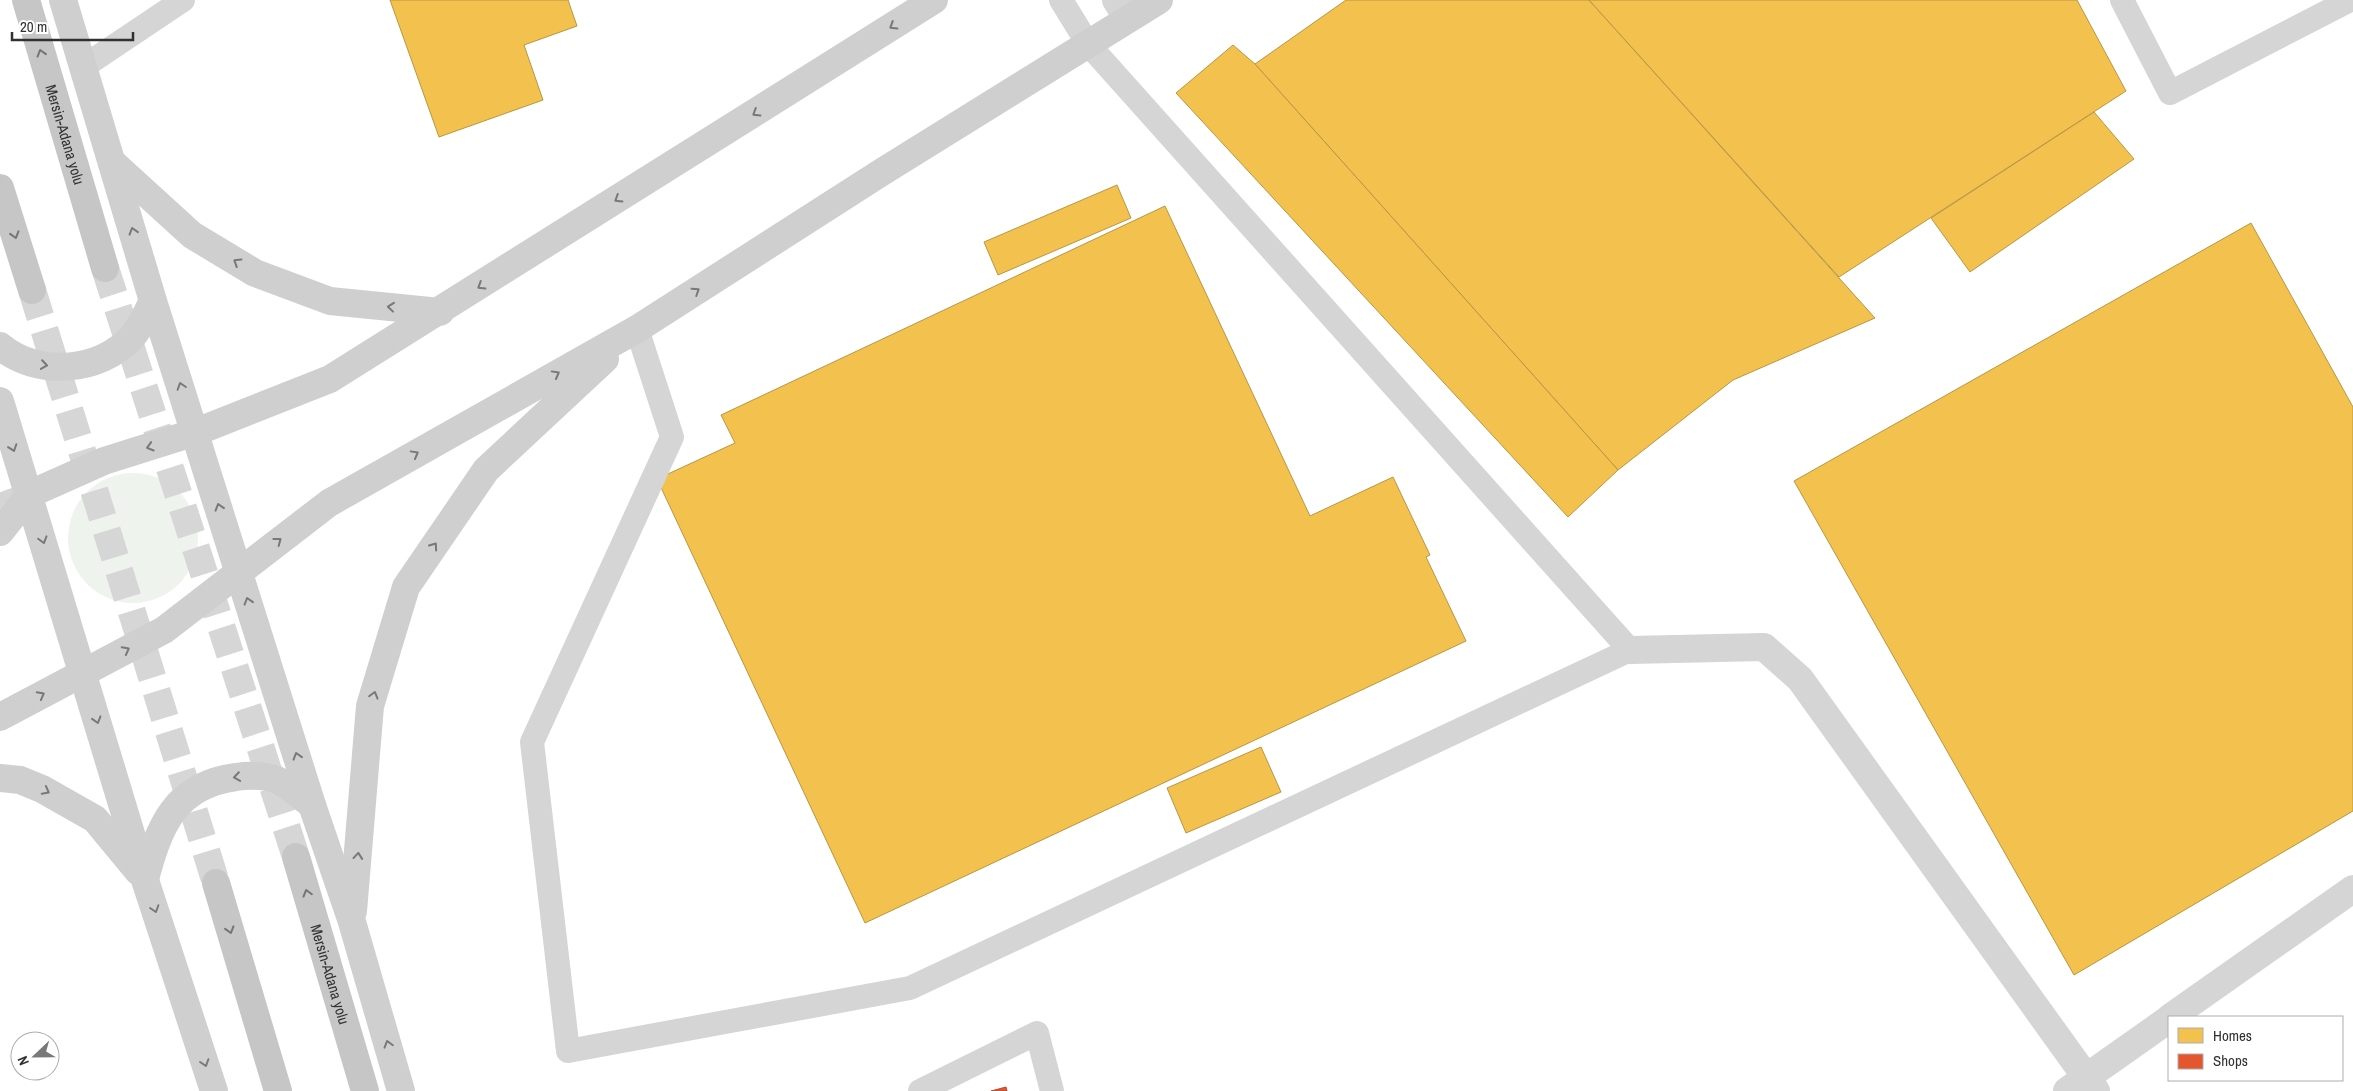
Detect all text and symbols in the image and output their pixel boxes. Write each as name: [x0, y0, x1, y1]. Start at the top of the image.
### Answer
scale bar: [12, 10, 134, 42]
text: 20 m: [20, 16, 47, 37]
one-way arrow: [890, 20, 899, 29]
one-way arrow: [37, 50, 47, 58]
street label: Mersin-Adana yolu: [41, 82, 90, 187]
one-way arrow: [752, 106, 761, 116]
one-way arrow: [615, 193, 624, 203]
one-way arrow: [128, 227, 138, 235]
one-way arrow: [9, 230, 19, 238]
one-way arrow: [234, 259, 243, 269]
one-way arrow: [477, 280, 486, 289]
one-way arrow: [690, 288, 699, 297]
one-way arrow: [387, 302, 395, 313]
one-way arrow: [39, 360, 48, 370]
one-way arrow: [551, 371, 560, 381]
one-way arrow: [177, 382, 187, 390]
one-way arrow: [146, 441, 154, 451]
one-way arrow: [7, 443, 17, 451]
one-way arrow: [409, 450, 418, 460]
one-way arrow: [215, 504, 225, 512]
one-way arrow: [38, 536, 48, 544]
one-way arrow: [272, 538, 282, 547]
one-way arrow: [428, 542, 437, 551]
one-way arrow: [244, 597, 254, 605]
one-way arrow: [120, 646, 129, 656]
one-way arrow: [36, 691, 45, 701]
one-way arrow: [368, 691, 378, 699]
one-way arrow: [91, 715, 101, 724]
one-way arrow: [292, 752, 302, 760]
one-way arrow: [233, 771, 241, 782]
one-way arrow: [41, 785, 50, 795]
one-way arrow: [352, 852, 363, 860]
one-way arrow: [302, 889, 312, 898]
one-way arrow: [149, 904, 159, 912]
street label: Mersin-Adana yolu: [306, 921, 355, 1027]
one-way arrow: [224, 926, 234, 934]
legend: [2168, 1016, 2343, 1081]
text: Homes: [2213, 1025, 2252, 1046]
north arrow: [10, 1031, 60, 1081]
one-way arrow: [383, 1041, 393, 1049]
text: Shops: [2213, 1050, 2248, 1071]
text: N: [13, 1054, 33, 1068]
one-way arrow: [199, 1058, 209, 1067]

